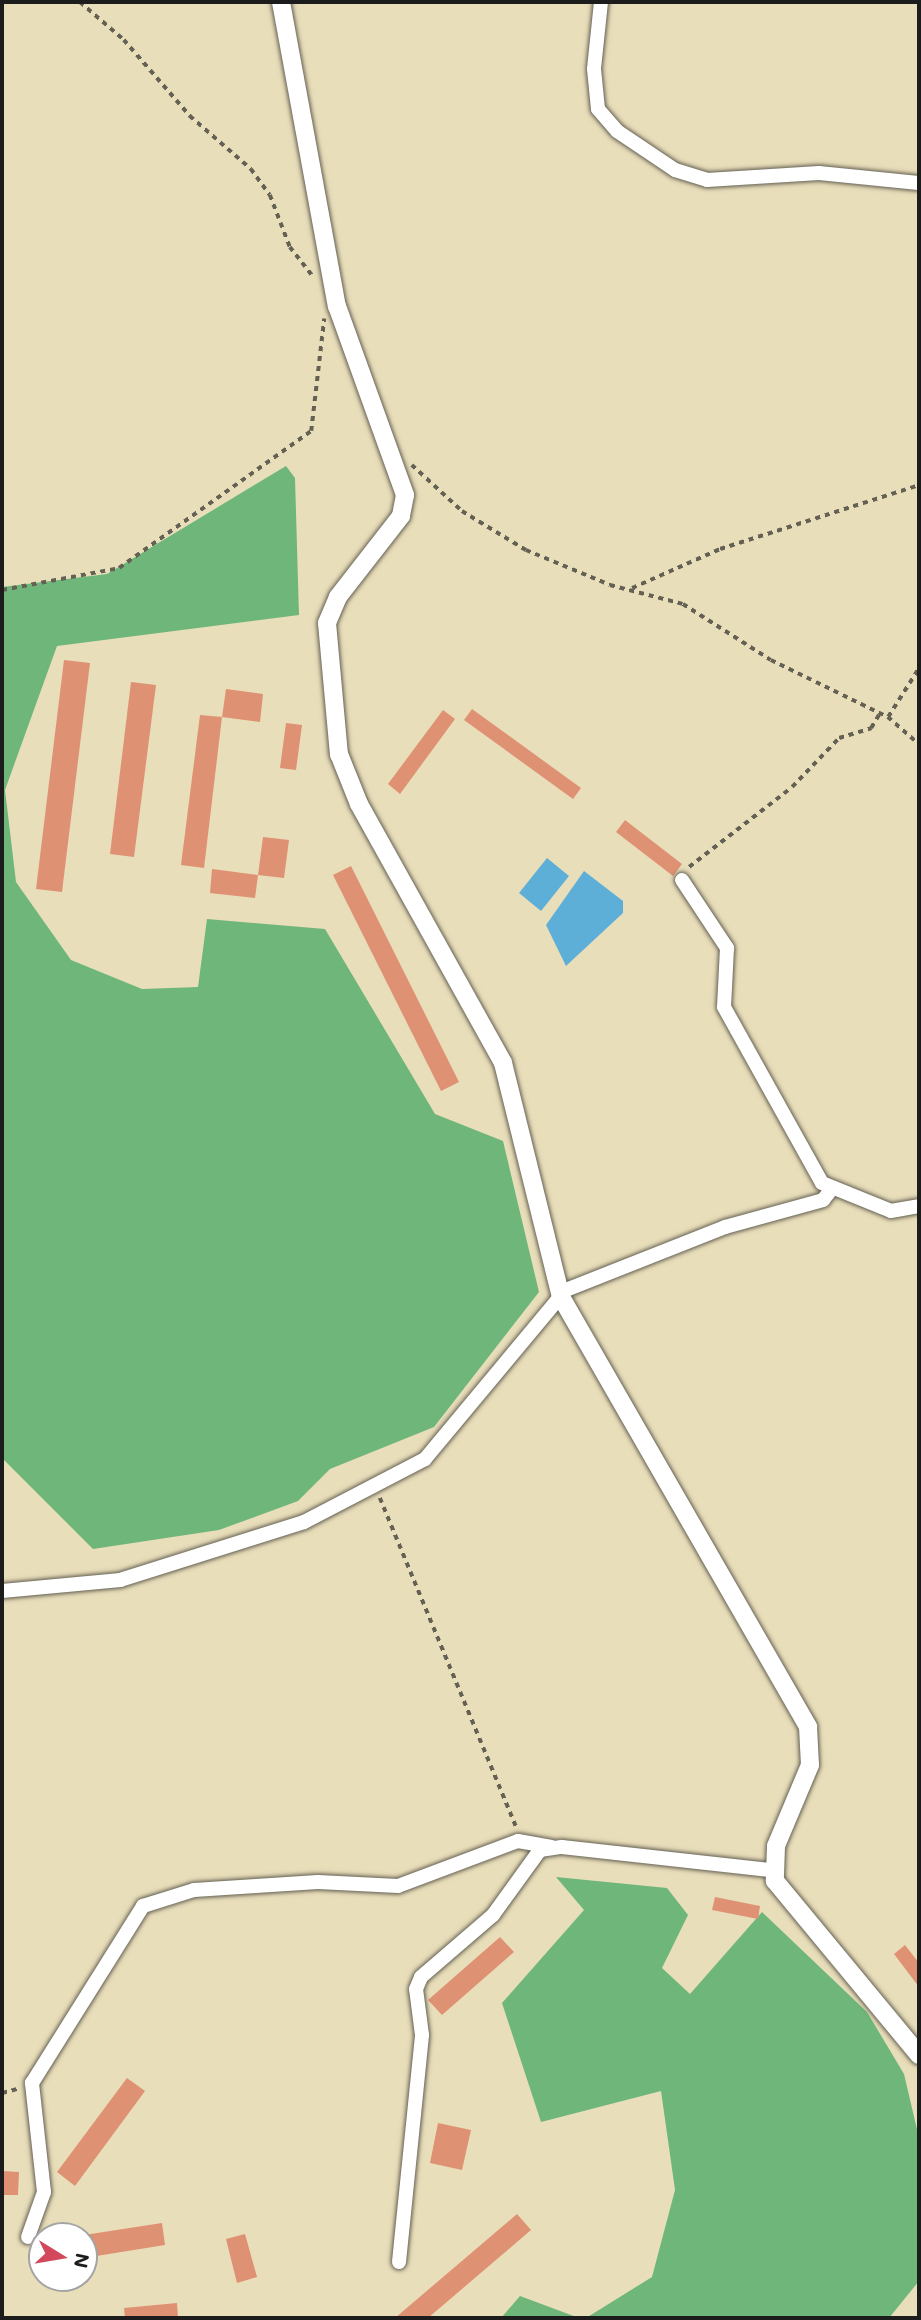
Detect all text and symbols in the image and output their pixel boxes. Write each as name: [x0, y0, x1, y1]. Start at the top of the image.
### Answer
north arrow: [28, 2222, 98, 2292]
text: N: [68, 2251, 96, 2270]

